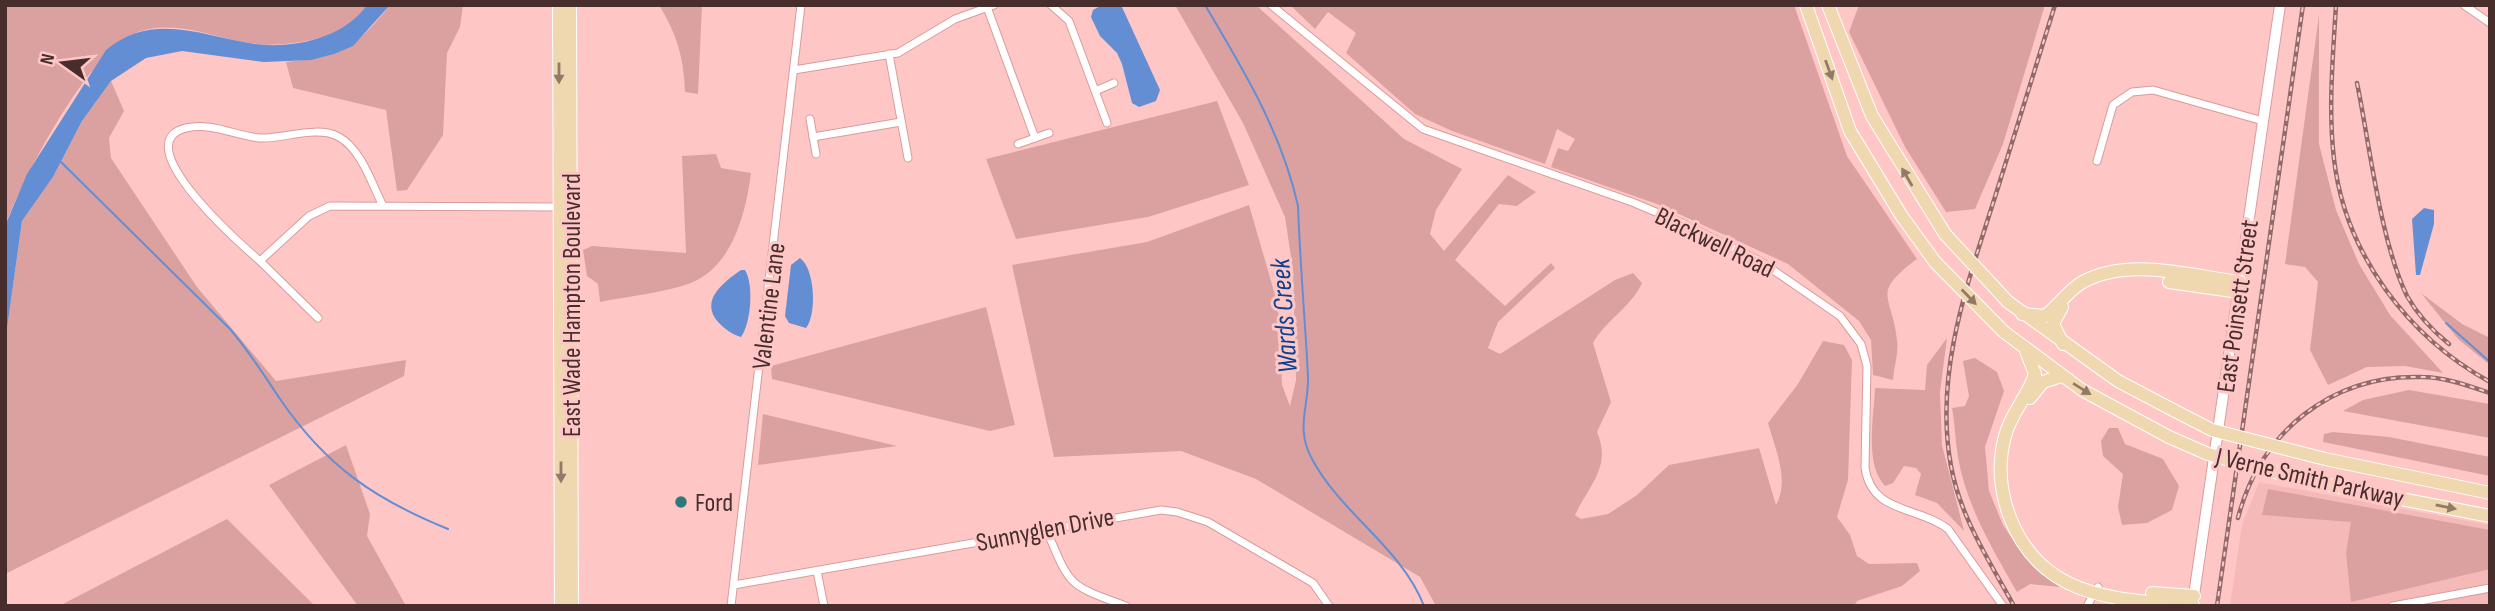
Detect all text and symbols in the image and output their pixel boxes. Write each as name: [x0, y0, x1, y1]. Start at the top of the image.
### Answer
north arrow: [28, 28, 98, 98]
text: N: [36, 52, 60, 67]
one-way arrow: [1823, 59, 1834, 80]
one-way arrow: [553, 63, 565, 85]
one-way arrow: [1901, 167, 1913, 187]
street label: East Wade Hampton Boulevard: [557, 173, 588, 437]
street label: Blackwell Road: [1650, 201, 1779, 286]
street label: East Poinsett Street: [2211, 218, 2266, 395]
street label: Valentine Lane: [746, 241, 793, 371]
water label: Wards Creek: [1264, 256, 1305, 374]
one-way arrow: [1961, 288, 1977, 305]
one-way arrow: [2072, 383, 2092, 396]
street label: J Verne Smith Parkway: [2212, 442, 2407, 515]
one-way arrow: [555, 462, 567, 484]
place label: Ford: [695, 488, 733, 519]
marker: Ford: [673, 494, 689, 510]
street label: Sunnyglen Drive: [974, 502, 1117, 559]
one-way arrow: [2435, 502, 2457, 513]

